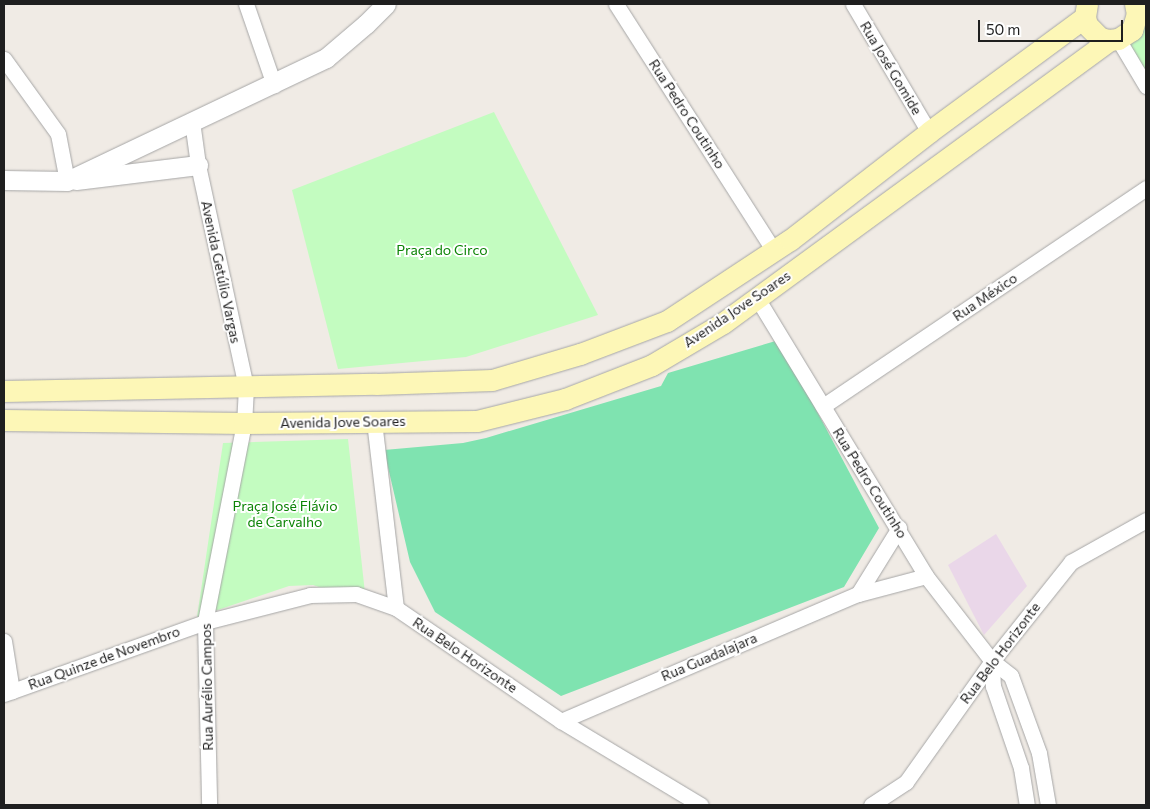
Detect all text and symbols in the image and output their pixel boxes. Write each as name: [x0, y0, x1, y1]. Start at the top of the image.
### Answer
scale bar: [980, 10, 1125, 42]
street label: Rua José Gomide: [857, 18, 925, 118]
text: 50 m: [986, 20, 1020, 38]
street label: Rua Pedro Coutinho: [645, 56, 729, 172]
street label: Avenida Getúlio Vargas: [198, 199, 244, 345]
park label: Praça do Circo: [396, 242, 488, 258]
street label: Avenida Jove Soares: [680, 267, 794, 351]
street label: Rua México: [950, 269, 1020, 325]
street label: Avenida Jove Soares: [280, 413, 406, 431]
street label: Rua Pedro Coutinho: [829, 425, 911, 541]
park label: Praça José Flávio de Carvalho: [232, 498, 338, 530]
street label: Rua Belo Horizonte: [956, 599, 1044, 707]
street label: Rua Belo Horizonte: [410, 614, 520, 696]
street label: Rua Quinze de Novembro: [26, 623, 182, 693]
street label: Rua Aurélio Campos: [197, 623, 217, 751]
street label: Rua Guadalajara: [659, 629, 759, 685]

